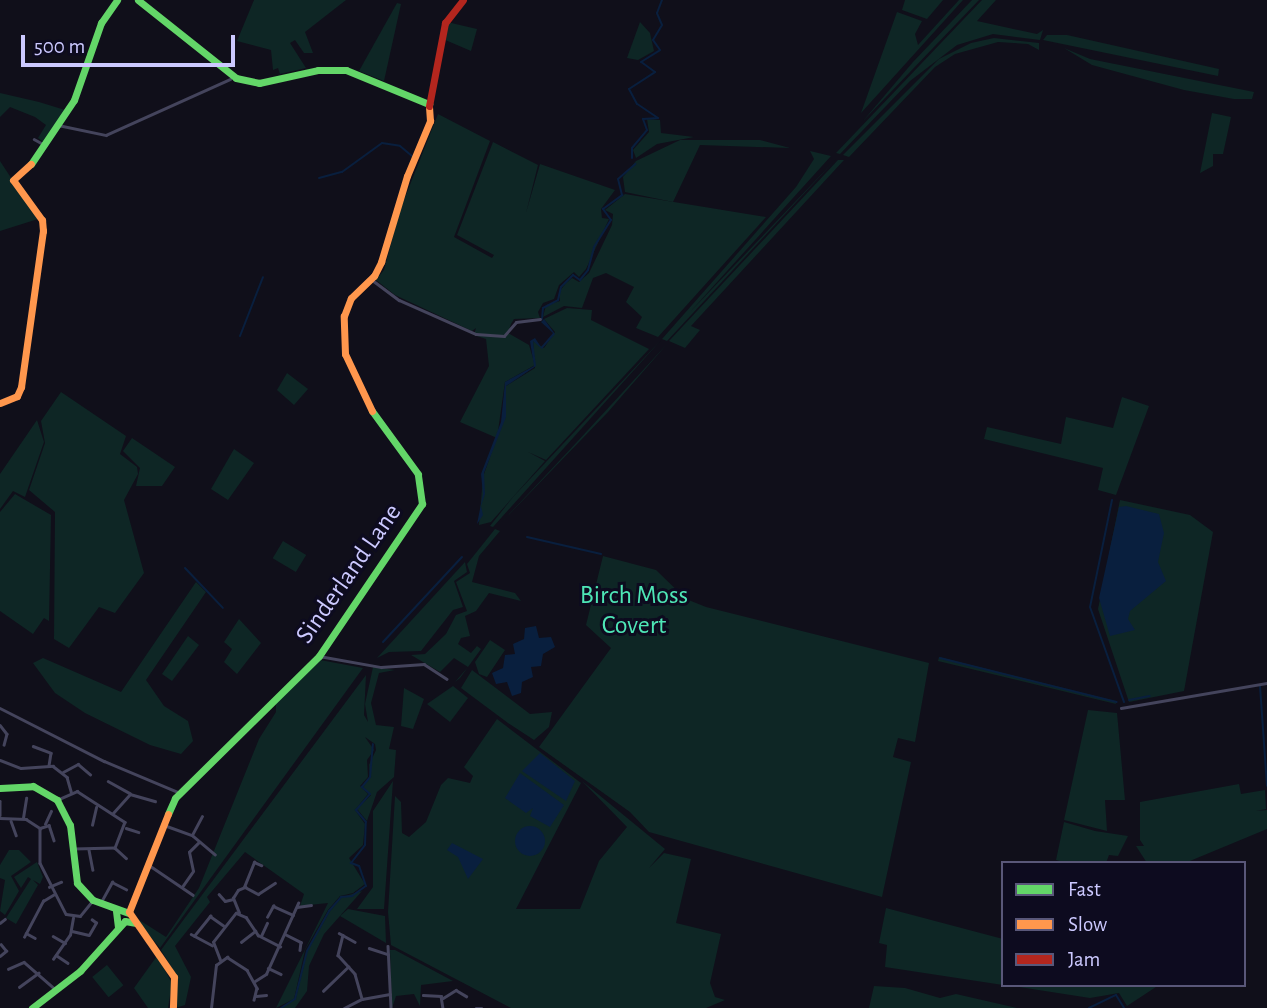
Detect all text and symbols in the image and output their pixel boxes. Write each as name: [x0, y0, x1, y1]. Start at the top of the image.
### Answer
scale bar: [24, 21, 238, 65]
text: 500 m: [34, 36, 85, 57]
street label: Sinderland Lane: [289, 498, 409, 650]
park label: Birch Moss Covert: [580, 580, 688, 642]
legend: [1001, 861, 1246, 987]
text: Fast: [1068, 879, 1101, 900]
text: Slow: [1068, 914, 1107, 935]
text: Jam: [1068, 949, 1100, 970]

